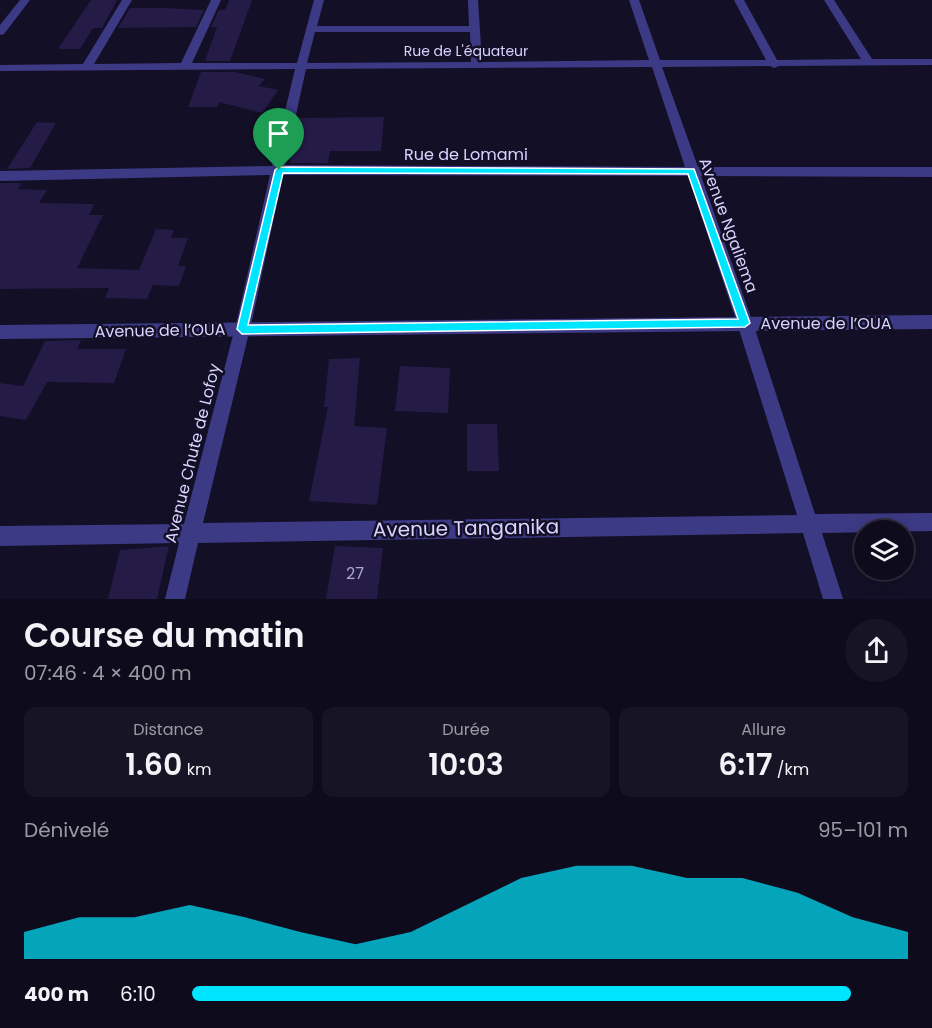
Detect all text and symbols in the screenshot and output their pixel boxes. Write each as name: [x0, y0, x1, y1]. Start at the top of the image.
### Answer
street label: Rue de L'équateur: [404, 41, 528, 61]
pin: [253, 108, 304, 170]
icon: arrive: [262, 117, 295, 150]
street label: Rue de Lomami: [404, 143, 528, 166]
street label: Avenue Ngaliema: [693, 154, 764, 296]
street label: Avenue de l’OUA: [761, 312, 892, 335]
street label: Avenue de l’OUA: [94, 318, 226, 343]
street label: Avenue Chute de Lofoy: [159, 361, 226, 545]
street label: Avenue Tanganika: [373, 512, 559, 544]
map controls: [854, 520, 914, 580]
button: layers: [854, 520, 914, 580]
house number: 27: [346, 562, 364, 585]
text: Course du matin: [24, 612, 305, 659]
button: share: [845, 619, 908, 682]
text: 07:46 · 4 × 400 m: [24, 659, 192, 687]
text: Distance: [133, 718, 203, 741]
text: Durée: [442, 718, 490, 741]
text: Allure: [741, 718, 786, 741]
text: 1.60: [125, 743, 182, 786]
text: 10:03: [428, 743, 504, 786]
text: 6:17: [718, 743, 773, 786]
text: km: [182, 758, 211, 781]
text: /km: [773, 758, 809, 781]
text: Dénivelé: [24, 816, 109, 844]
text: 95–101 m: [818, 816, 908, 844]
text: 400 m: [24, 980, 89, 1008]
text: 6:10: [120, 980, 156, 1008]

